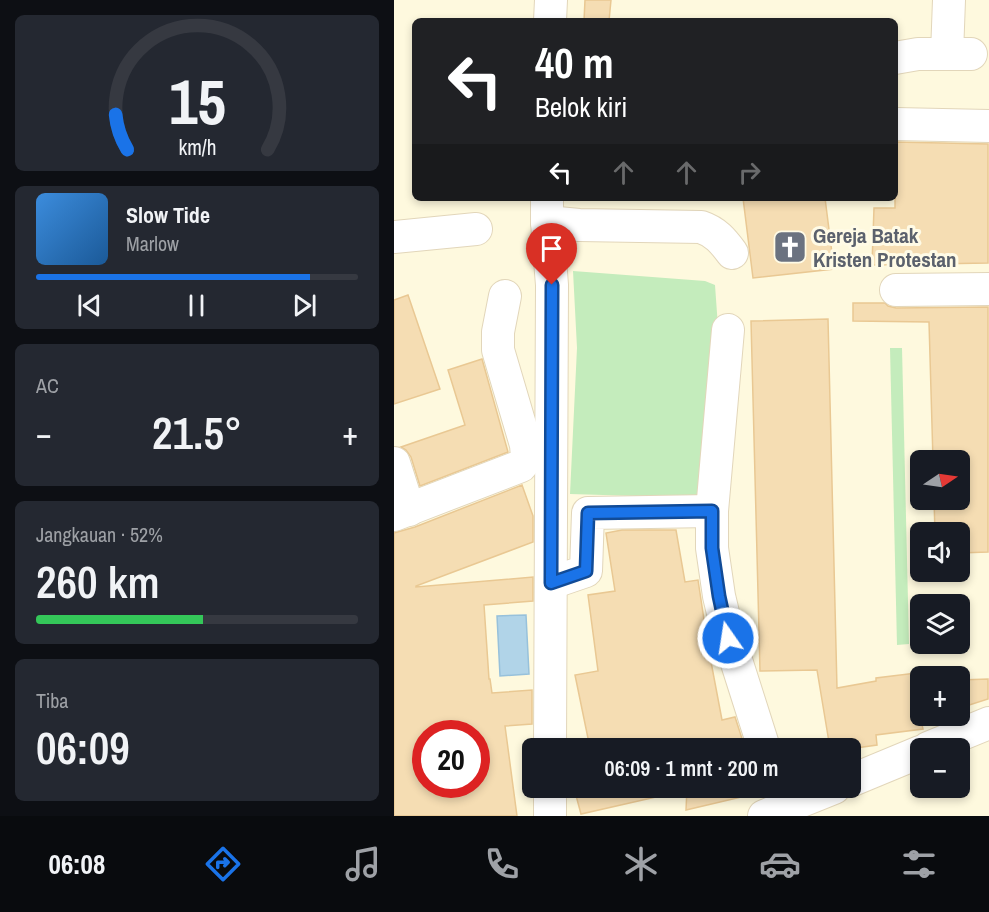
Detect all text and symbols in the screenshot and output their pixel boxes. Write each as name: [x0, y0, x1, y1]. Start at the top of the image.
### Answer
text: 40 m: [535, 35, 614, 91]
icon: left: [436, 42, 514, 120]
text: 15: [169, 59, 225, 143]
text: Belok kiri: [535, 89, 627, 125]
text: km/h: [178, 133, 216, 162]
icon: left: [544, 156, 577, 189]
icon: ahead: [607, 156, 640, 189]
icon: ahead: [670, 156, 703, 189]
icon: right: [733, 156, 766, 189]
text: Slow Tide: [126, 200, 210, 230]
place label: Gereja Batak Kristen Protestan: [813, 221, 957, 274]
pin: [526, 223, 577, 285]
church icon: Gereja Batak Kristen Protestan: [772, 229, 808, 265]
text: Marlow: [126, 230, 179, 257]
icon: arrive: [535, 232, 568, 265]
icon: previous: [73, 289, 106, 322]
icon: pause: [180, 289, 213, 322]
icon: next: [288, 289, 321, 322]
text: AC: [36, 372, 59, 399]
text: 21.5°: [152, 402, 242, 463]
text: −: [36, 411, 52, 455]
text: +: [342, 411, 358, 455]
north arrow: [910, 450, 970, 510]
map controls: [910, 450, 970, 798]
text: Jangkauan · 52%: [36, 521, 163, 548]
button: sound: [910, 522, 970, 582]
text: 260 km: [36, 551, 160, 612]
button: layers: [910, 594, 970, 654]
position arrow: [696, 606, 760, 670]
button: +: [910, 666, 970, 726]
text: Tiba: [36, 687, 68, 714]
text: 06:09: [36, 717, 130, 778]
speed limit sign: 20: [412, 720, 490, 798]
button: −: [910, 738, 970, 798]
text: 06:09 · 1 mnt · 200 m: [605, 753, 778, 783]
icon: directions: [202, 843, 244, 885]
icon: music: [342, 843, 384, 885]
icon: phone: [481, 843, 523, 885]
icon: climate: [620, 843, 662, 885]
icon: car: [759, 843, 801, 885]
icon: filters: [898, 843, 940, 885]
text: 06:08: [49, 846, 105, 882]

